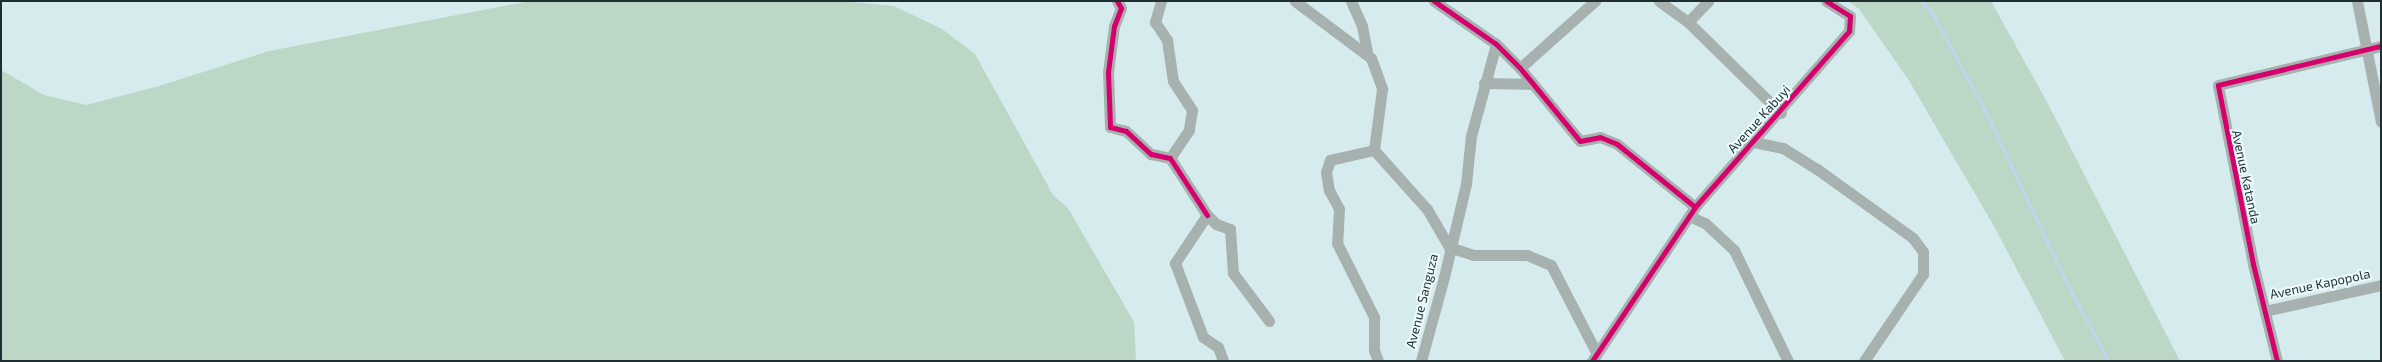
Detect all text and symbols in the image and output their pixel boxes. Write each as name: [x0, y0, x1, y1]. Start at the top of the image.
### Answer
street label: Avenue Kabuyi: [1724, 82, 1794, 156]
street label: Avenue Katanda: [2228, 129, 2264, 225]
street label: Avenue Sanguza: [1403, 252, 1441, 350]
street label: Avenue Kapopola: [2268, 266, 2372, 302]

